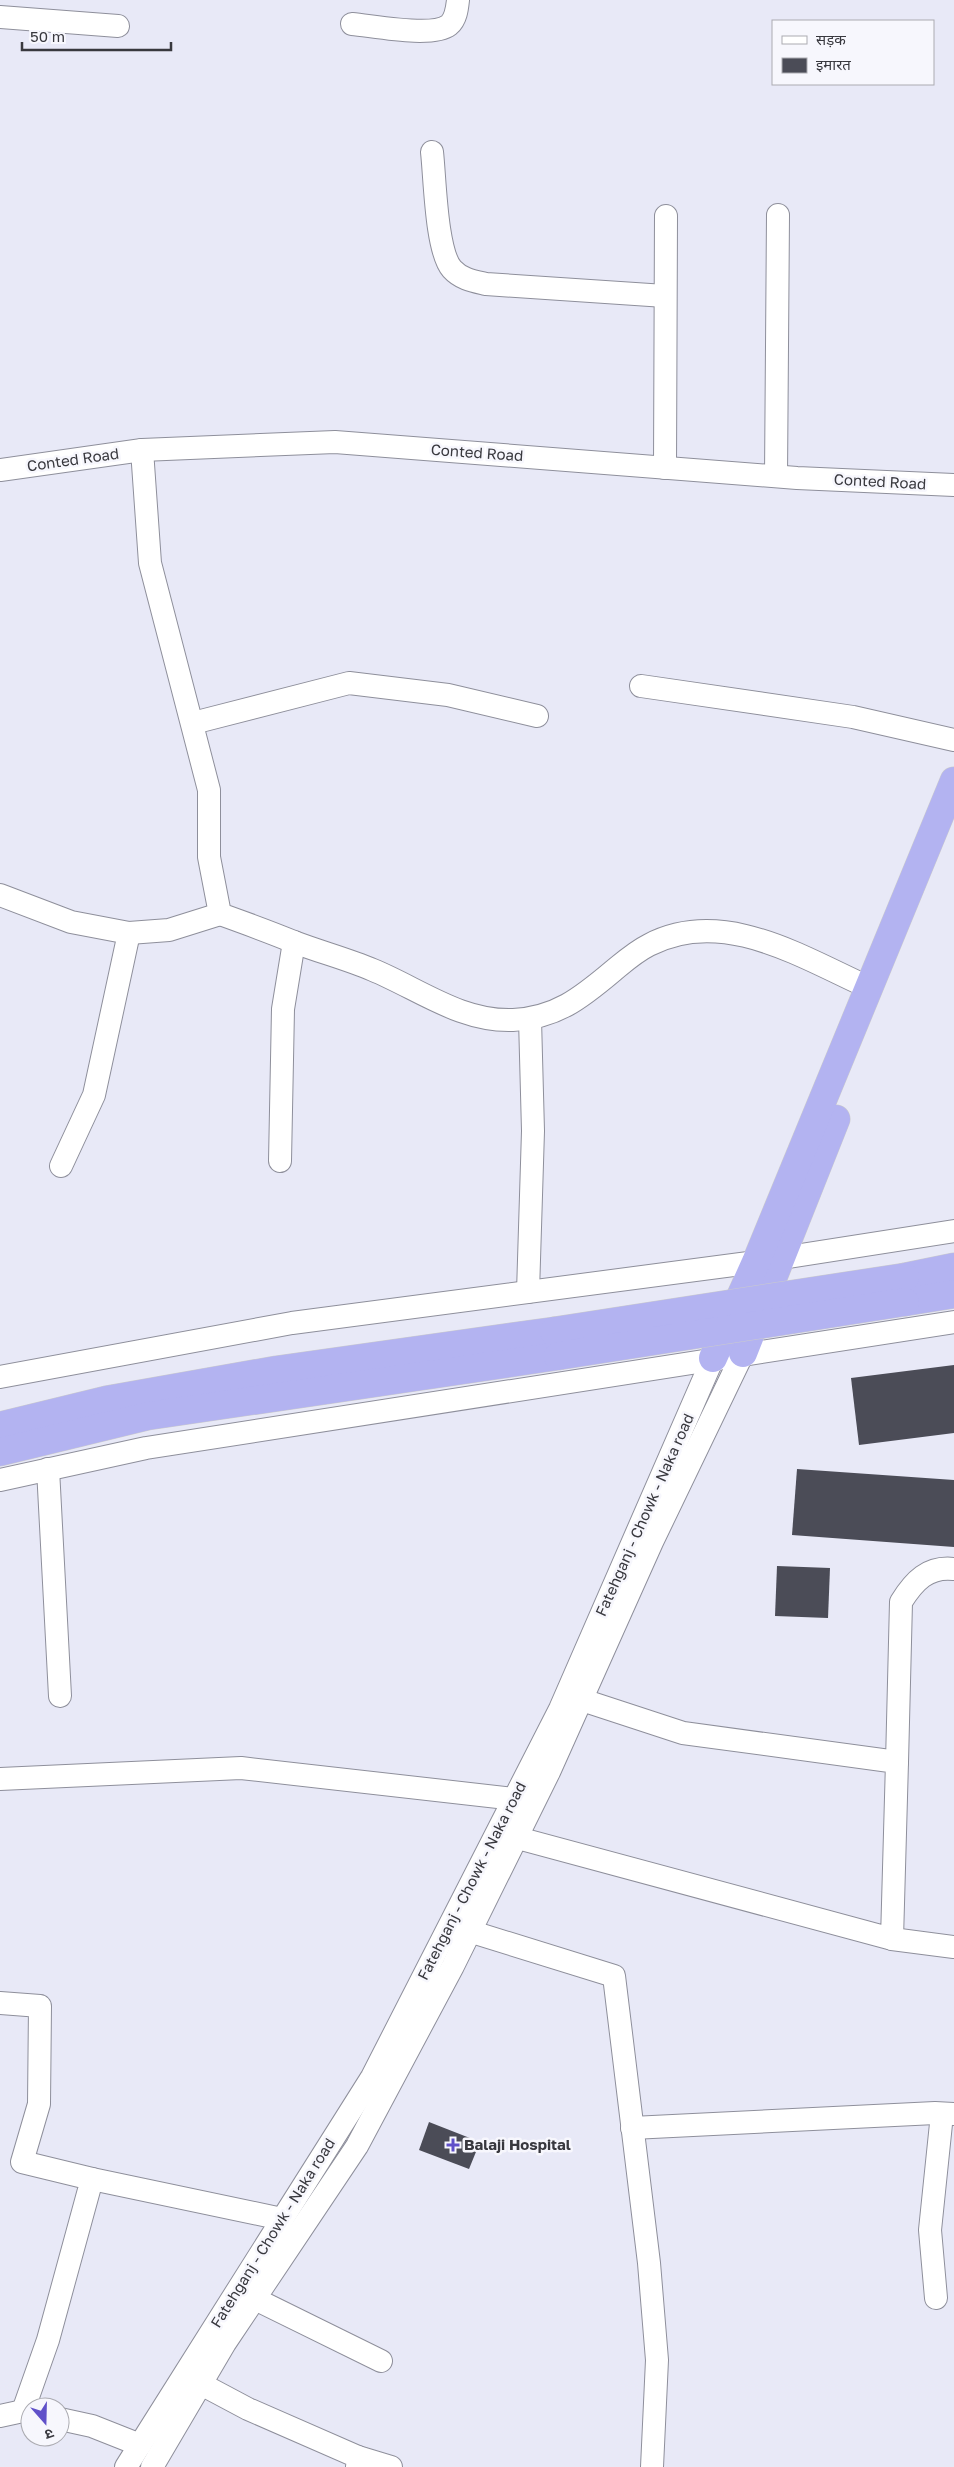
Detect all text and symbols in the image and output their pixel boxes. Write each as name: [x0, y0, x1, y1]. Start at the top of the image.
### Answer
scale bar: [22, 20, 171, 52]
legend: [772, 20, 934, 85]
text: 50 m: [30, 27, 65, 45]
text: सड़क: [816, 30, 846, 48]
text: इमारत: [816, 55, 851, 73]
street label: Conted Road: [430, 440, 524, 464]
street label: Conted Road: [26, 444, 120, 474]
street label: Conted Road: [833, 470, 927, 492]
street label: Fatehganj - Chowk - Naka road: [591, 1410, 697, 1619]
street label: Fatehganj - Chowk - Naka road: [413, 1778, 529, 1983]
street label: Fatehganj - Chowk - Naka road: [206, 2134, 338, 2331]
place label: Balaji Hospital: [464, 2135, 571, 2153]
marker: Balaji Hospital: [446, 2138, 460, 2152]
north arrow: [20, 2397, 70, 2447]
text: उ: [42, 2425, 56, 2444]

